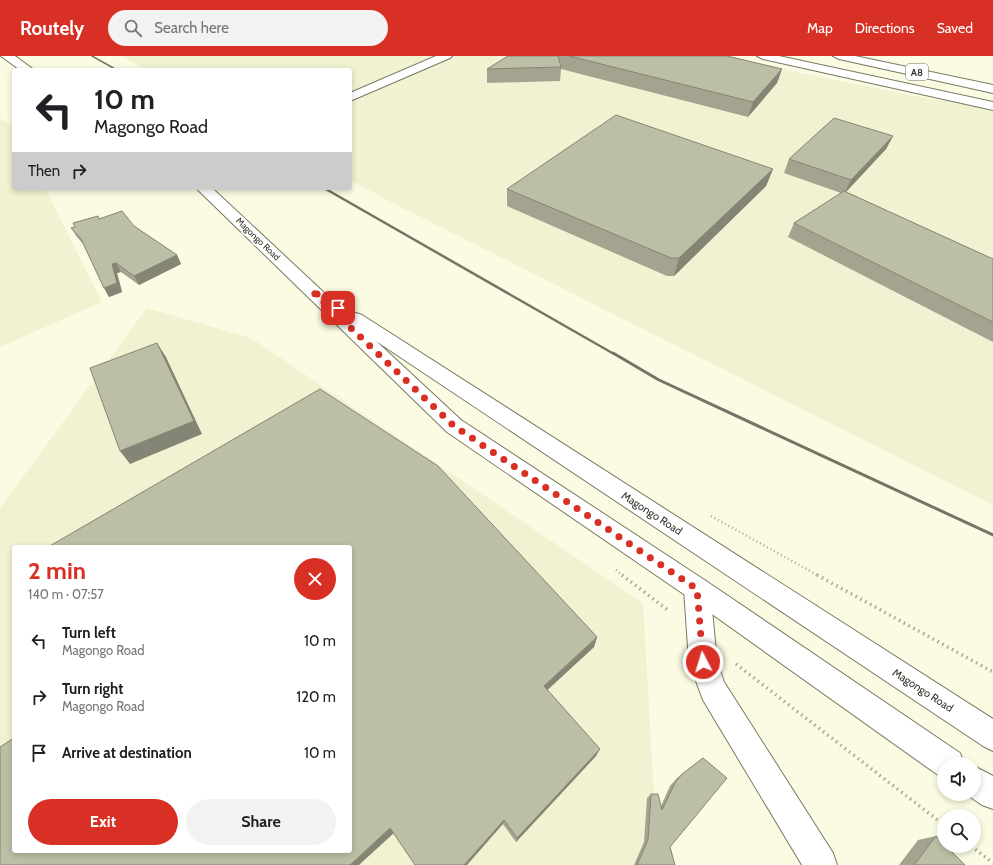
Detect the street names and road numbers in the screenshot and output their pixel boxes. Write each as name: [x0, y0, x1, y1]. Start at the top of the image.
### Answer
road number: A8: [906, 64, 928, 80]
street label: Magongo Road: [234, 215, 283, 262]
street label: Magongo Road: [619, 488, 685, 538]
street label: Magongo Road: [890, 665, 956, 715]

